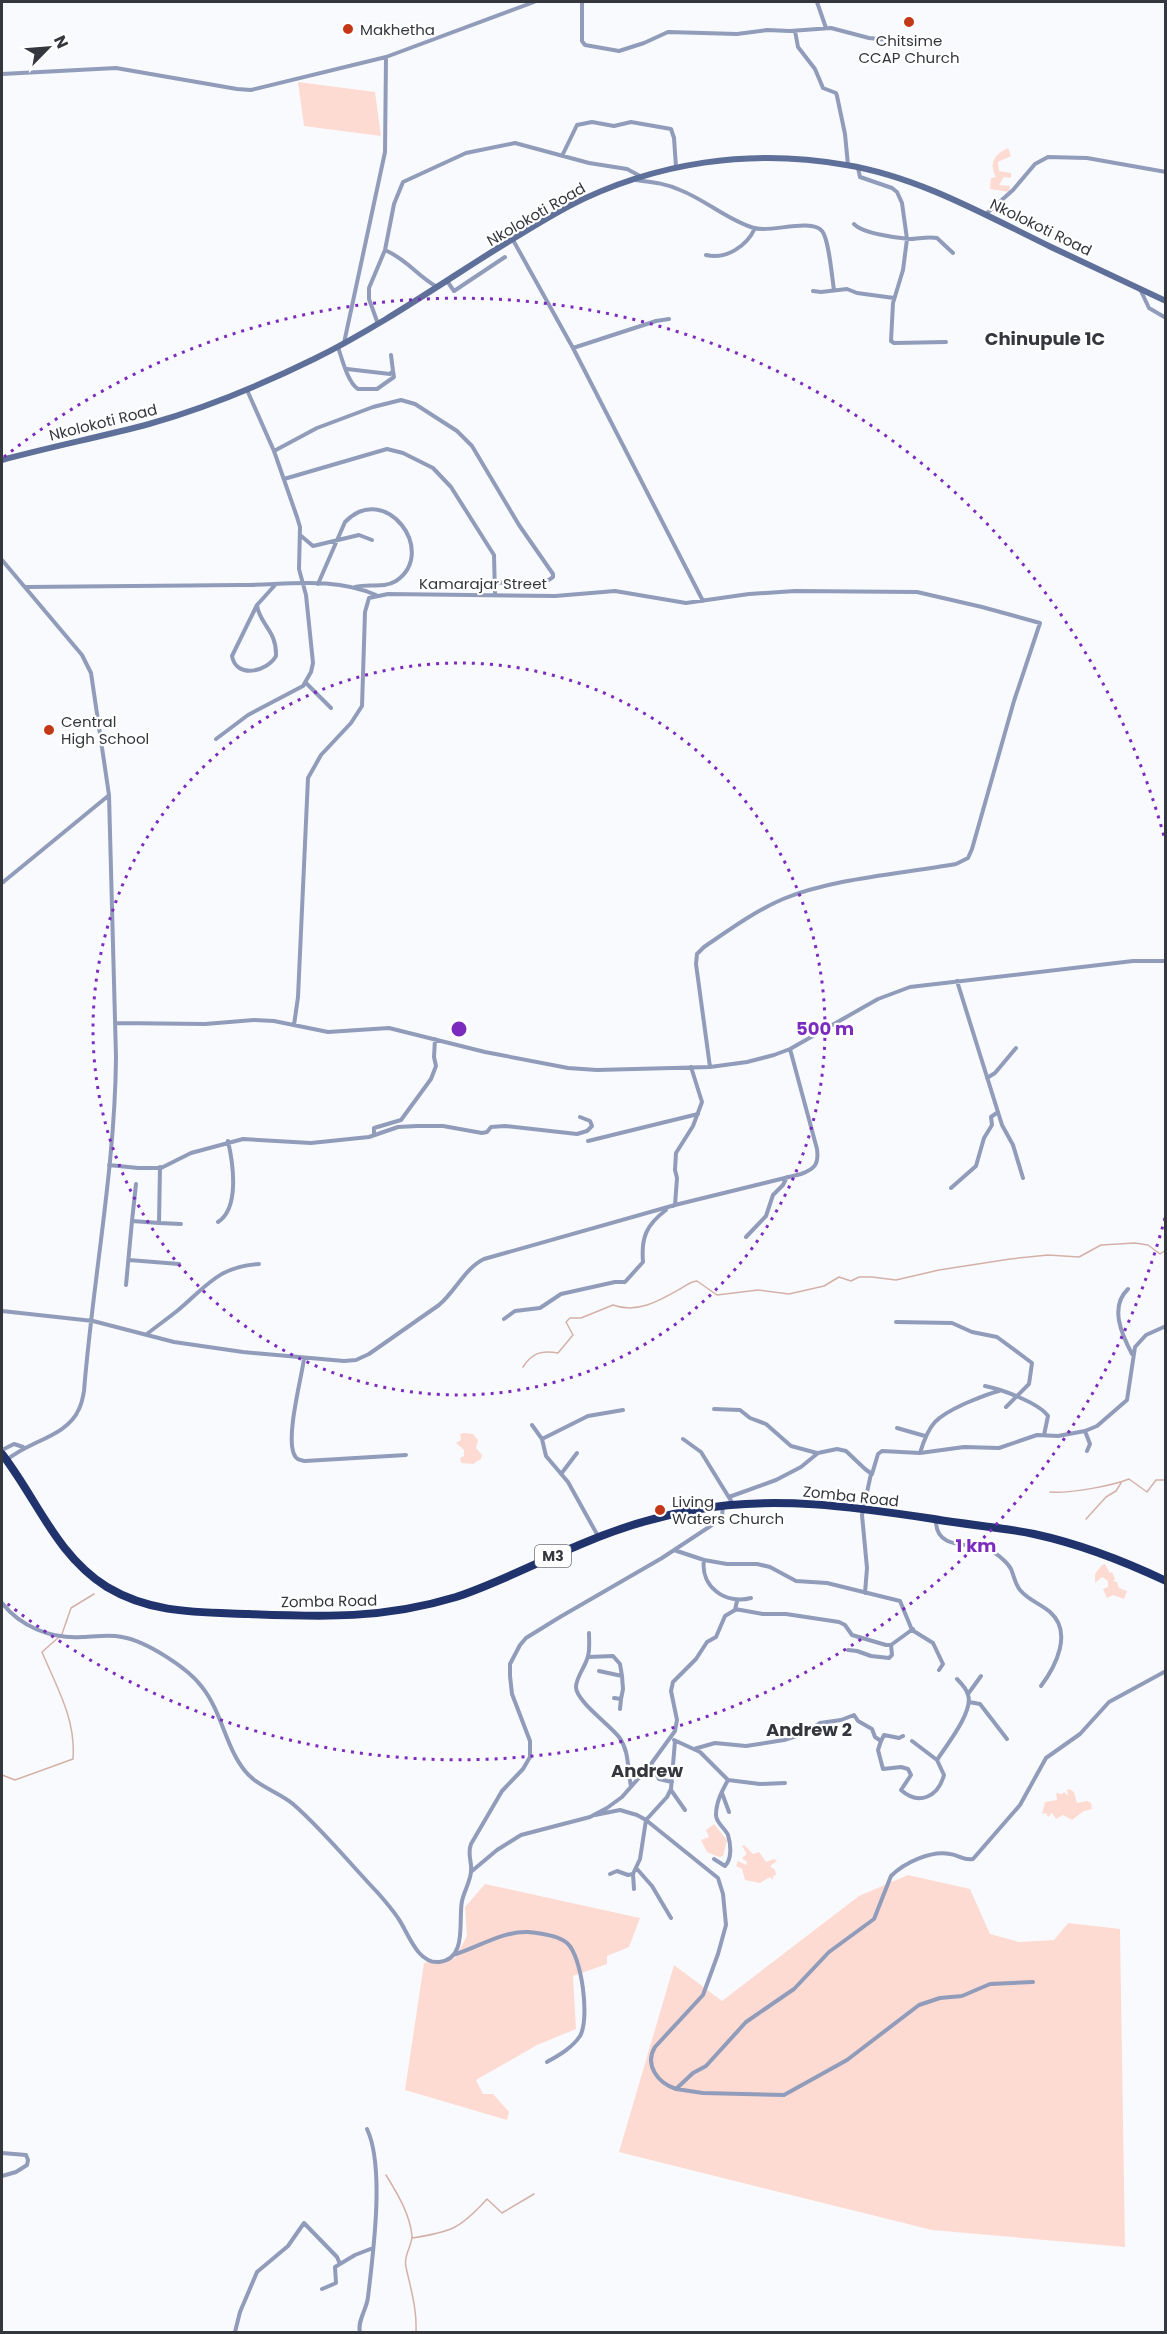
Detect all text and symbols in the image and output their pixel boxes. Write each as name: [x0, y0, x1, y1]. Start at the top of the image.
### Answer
marker: Chitsime CCAP Church: [902, 15, 916, 29]
north arrow: [18, 18, 78, 78]
place label: Makhetha: [360, 19, 435, 40]
marker: Makhetha: [341, 22, 355, 36]
place label: Chitsime CCAP Church: [858, 30, 960, 68]
text: N: [48, 32, 74, 52]
street label: Nkolokoti Road: [483, 177, 589, 251]
street label: Nkolokoti Road: [987, 193, 1095, 261]
district label: Chinupule 1C: [985, 326, 1105, 351]
street label: Nkolokoti Road: [47, 398, 159, 446]
street label: Kamarajar Street: [419, 573, 547, 594]
place label: Central High School: [61, 711, 149, 749]
marker: Central High School: [42, 723, 56, 737]
text: 500 m: [796, 1016, 854, 1041]
centre of rings: [449, 1019, 469, 1039]
street label: Zomba Road: [802, 1481, 900, 1511]
place label: Living Waters Church: [672, 1491, 784, 1529]
marker: Living Waters Church: [653, 1503, 667, 1517]
text: 1 km: [956, 1533, 996, 1558]
road number: M3: [535, 1545, 571, 1567]
street label: Zomba Road: [281, 1590, 377, 1612]
district label: Andrew 2: [766, 1717, 852, 1742]
district label: Andrew: [611, 1758, 683, 1783]

